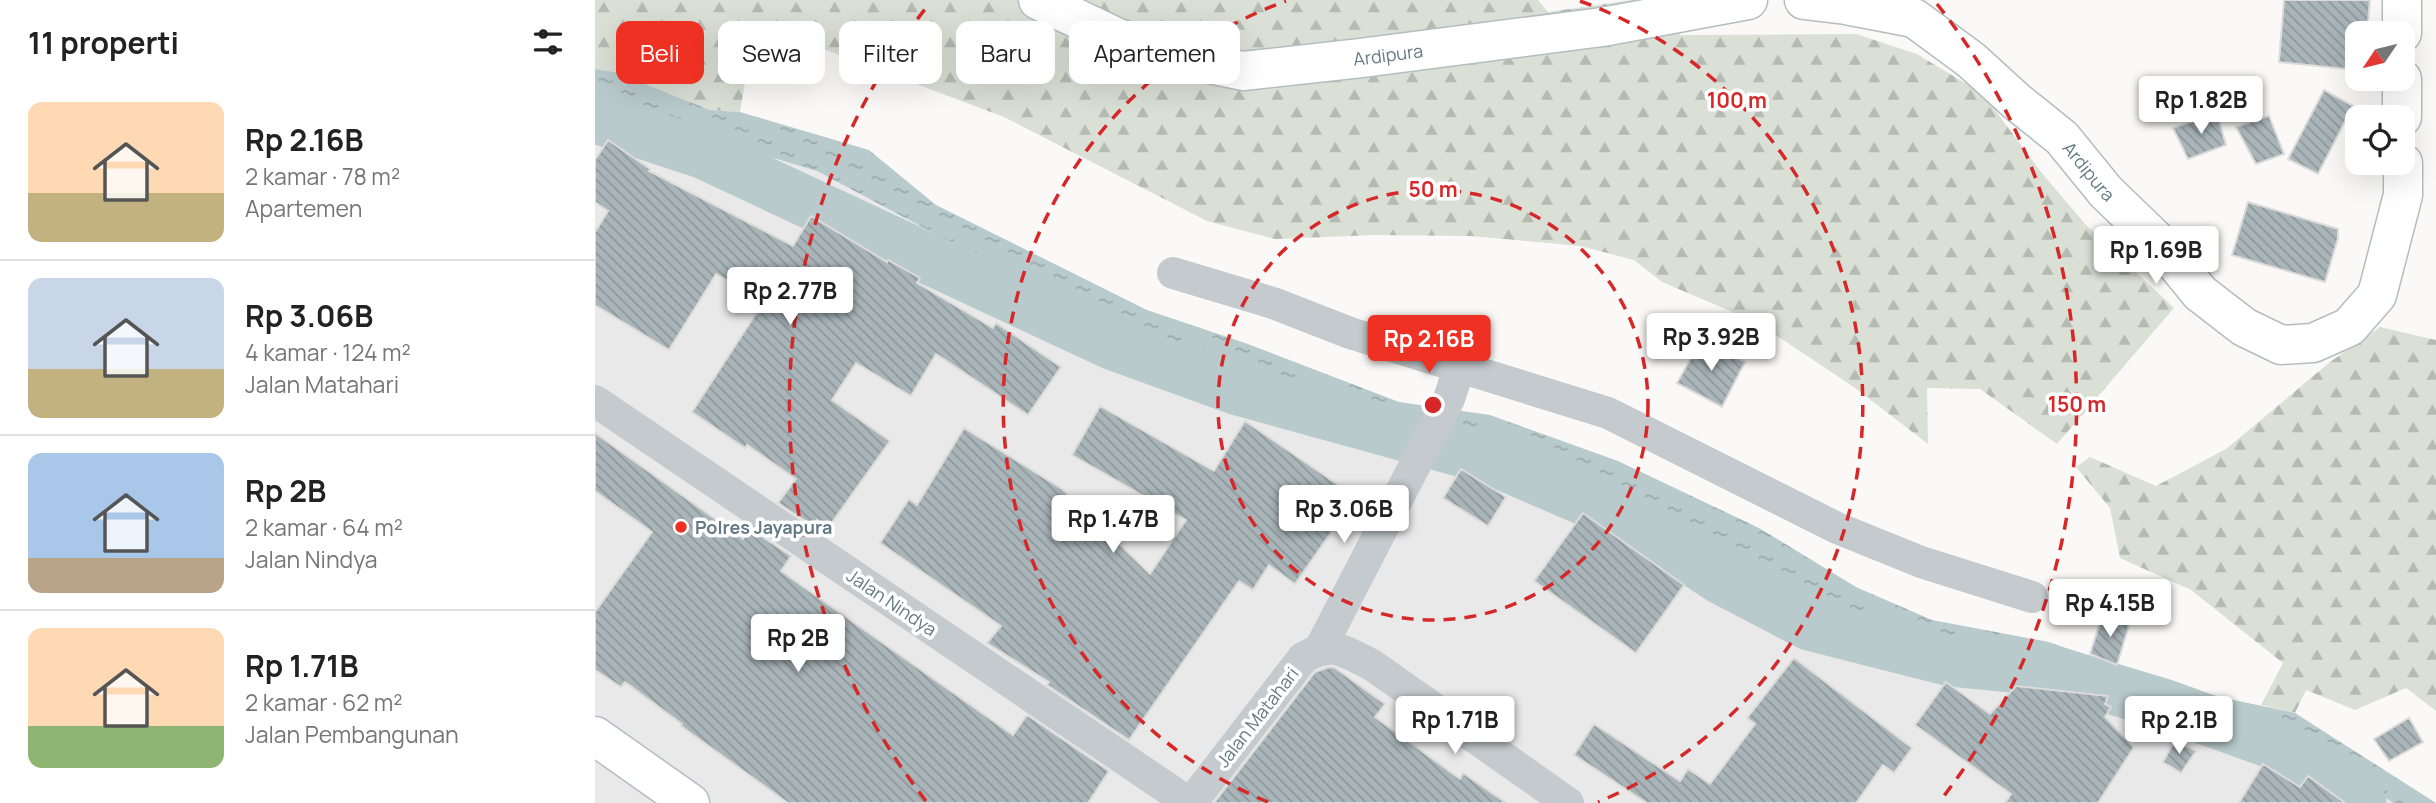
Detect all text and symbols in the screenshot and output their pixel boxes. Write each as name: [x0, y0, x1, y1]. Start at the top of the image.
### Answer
chip: Beli: [616, 21, 704, 84]
chip: Sewa: [718, 21, 825, 84]
chip: Filter: [839, 21, 942, 84]
chip: Baru: [956, 21, 1055, 84]
chip: Apartemen: [1069, 21, 1240, 84]
north arrow: [2345, 21, 2415, 91]
map controls: [2345, 21, 2415, 175]
text: 11 properti: [28, 22, 179, 63]
icon: filters: [529, 23, 567, 61]
street label: Ardipura: [1352, 38, 1424, 71]
pin: Rp 1.82B: [2129, 76, 2273, 136]
text: Rp 1.82B: [2155, 83, 2247, 115]
text: 100 m: [1707, 86, 1767, 114]
button: locate: [2345, 105, 2415, 175]
text: Rp 2.16B: [245, 119, 363, 160]
icon: home: [84, 130, 168, 214]
street label: Ardipura: [2058, 136, 2120, 206]
text: 2 kamar · 78 m²: [245, 160, 400, 192]
text: 50 m: [1408, 175, 1458, 203]
text: Apartemen: [245, 192, 362, 224]
pin: Rp 1.69B: [2084, 226, 2228, 286]
text: Rp 1.69B: [2110, 233, 2202, 265]
pin: Rp 2.77B: [718, 268, 862, 327]
text: Rp 2.77B: [743, 274, 837, 306]
text: Rp 3.06B: [245, 295, 373, 336]
icon: home: [84, 306, 168, 390]
pin: Rp 3.92B: [1639, 314, 1783, 373]
pin: Rp 2.16B: [1357, 316, 1501, 375]
text: Rp 3.92B: [1663, 320, 1759, 352]
text: Rp 2.16B: [1384, 322, 1474, 354]
text: 4 kamar · 124 m²: [245, 336, 411, 368]
text: Jalan Matahari: [245, 368, 399, 400]
text: 150 m: [2048, 390, 2106, 418]
centre of rings: [1421, 393, 1445, 417]
text: Rp 2B: [245, 470, 326, 511]
icon: home: [84, 481, 168, 565]
pin: Rp 3.06B: [1272, 486, 1416, 545]
text: Rp 3.06B: [1295, 492, 1393, 524]
pin: Rp 1.47B: [1041, 496, 1185, 555]
text: Rp 1.47B: [1068, 502, 1158, 534]
text: 2 kamar · 64 m²: [245, 511, 403, 543]
place label: Polres Jayapura: [695, 515, 832, 539]
marker: Polres Jayapura: [673, 519, 689, 535]
text: Jalan Nindya: [245, 543, 378, 575]
street label: Jalan Nindya: [842, 563, 942, 641]
pin: Rp 4.15B: [2038, 580, 2182, 639]
text: Rp 4.15B: [2065, 586, 2155, 618]
pin: Rp 2B: [749, 614, 847, 674]
text: Rp 2B: [767, 621, 829, 653]
text: Rp 1.71B: [245, 645, 358, 686]
icon: home: [84, 656, 168, 740]
street label: Jalan Matahari: [1210, 662, 1304, 772]
text: 2 kamar · 62 m²: [245, 686, 403, 718]
pin: Rp 1.71B: [1383, 696, 1527, 756]
pin: Rp 2.1B: [2114, 696, 2244, 756]
text: Rp 1.71B: [1412, 703, 1498, 735]
text: Rp 2.1B: [2141, 703, 2217, 735]
text: Jalan Pembangunan: [245, 718, 459, 750]

